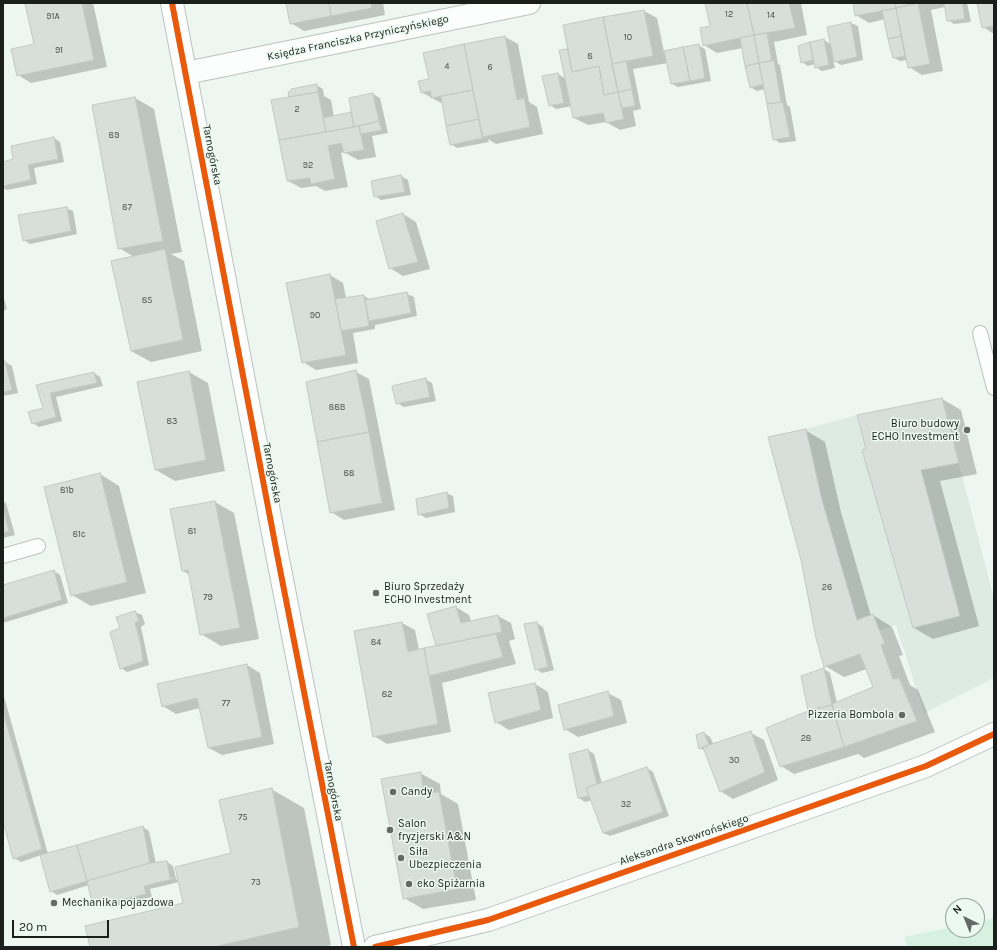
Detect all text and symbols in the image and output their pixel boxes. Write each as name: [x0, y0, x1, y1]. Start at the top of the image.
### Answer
house number: 12: [725, 9, 733, 19]
house number: 14: [767, 10, 775, 20]
house number: 91A: [46, 11, 60, 21]
street label: Księdza Franciszka Przyniczyńskiego: [266, 12, 450, 64]
house number: 10: [624, 32, 632, 42]
house number: 91: [55, 45, 63, 55]
house number: 8: [587, 51, 593, 61]
house number: 4: [444, 61, 450, 71]
house number: 6: [487, 62, 493, 72]
house number: 2: [294, 104, 300, 114]
street label: Tarnogórska: [200, 124, 224, 186]
house number: 89: [109, 130, 119, 140]
house number: 92: [303, 160, 313, 170]
house number: 87: [122, 202, 132, 212]
house number: 85: [142, 295, 152, 305]
house number: 90: [310, 310, 320, 320]
house number: 88B: [329, 402, 345, 412]
house number: 83: [167, 416, 177, 426]
place label: Biuro budowy ECHO Investment: [871, 417, 959, 443]
marker: Biuro budowy ECHO Investment: [962, 425, 972, 435]
street label: Tarnogórska: [260, 442, 284, 504]
house number: 88: [343, 468, 355, 478]
house number: 81b: [60, 485, 74, 495]
house number: 81: [188, 526, 196, 536]
house number: 81c: [72, 529, 86, 539]
place label: Biuro Sprzedaży ECHO Investment: [384, 580, 472, 606]
house number: 26: [822, 582, 832, 592]
marker: Biuro Sprzedaży ECHO Investment: [371, 588, 381, 598]
house number: 79: [203, 592, 213, 602]
house number: 84: [371, 637, 381, 647]
house number: 82: [382, 689, 392, 699]
house number: 77: [222, 698, 230, 708]
place label: Pizzeria Bombola: [808, 708, 894, 722]
marker: Pizzeria Bombola: [897, 710, 907, 720]
house number: 28: [801, 733, 811, 743]
house number: 30: [729, 755, 739, 765]
street label: Tarnogórska: [321, 760, 345, 822]
place label: Candy: [401, 785, 432, 799]
marker: Candy: [388, 787, 398, 797]
house number: 32: [621, 799, 631, 809]
house number: 75: [238, 812, 248, 822]
street label: Aleksandra Skowrońskiego: [618, 812, 750, 868]
place label: Salon fryzjerski A&N: [398, 817, 471, 843]
marker: Salon fryzjerski A&N: [385, 825, 395, 835]
place label: Siła Ubezpieczenia: [409, 845, 481, 871]
marker: Siła Ubezpieczenia: [396, 853, 406, 863]
house number: 73: [251, 877, 261, 887]
place label: eko Spiżarnia: [417, 877, 485, 891]
marker: eko Spiżarnia: [404, 879, 414, 889]
place label: Mechanika pojazdowa: [62, 896, 174, 910]
marker: Mechanika pojazdowa: [49, 898, 59, 908]
north arrow: [945, 898, 985, 938]
text: N: [950, 902, 964, 917]
scale bar: [14, 912, 111, 938]
text: 20 m: [19, 920, 47, 934]

